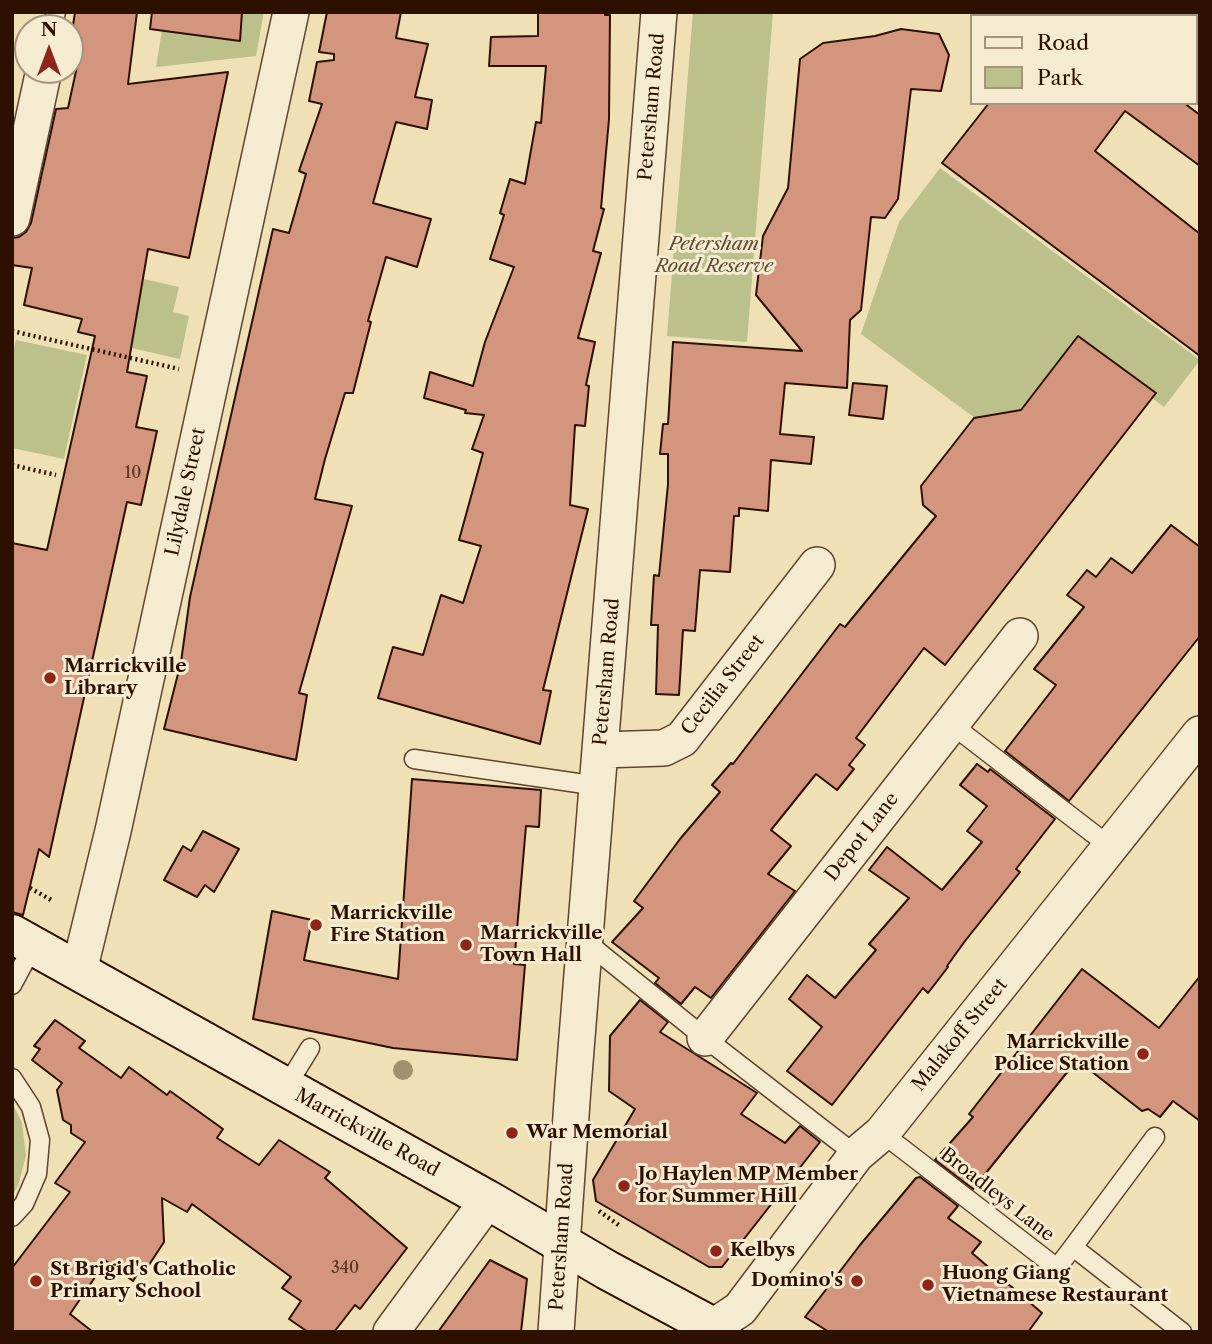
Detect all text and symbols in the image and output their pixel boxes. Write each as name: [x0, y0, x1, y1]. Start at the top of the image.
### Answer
north arrow: [14, 14, 84, 84]
legend: [970, 14, 1198, 105]
text: N: [41, 18, 57, 41]
text: Road: [1037, 30, 1089, 55]
street label: Petersham Road: [634, 32, 670, 182]
text: Park: [1037, 65, 1083, 90]
park label: Petersham Road Reserve: [655, 234, 773, 278]
street label: Lilydale Street: [161, 426, 211, 558]
house number: 10: [125, 463, 141, 483]
street label: Petersham Road: [589, 597, 625, 747]
street label: Cecilia Street: [677, 630, 769, 740]
place label: Marrickville Library: [64, 656, 186, 700]
marker: Marrickville Library: [42, 670, 58, 686]
street label: Depot Lane: [820, 788, 904, 886]
place label: Marrickville Fire Station: [330, 903, 452, 947]
marker: Marrickville Fire Station: [308, 917, 324, 933]
place label: Marrickville Town Hall: [480, 923, 602, 967]
marker: Marrickville Town Hall: [458, 937, 474, 953]
street label: Malakoff Street: [908, 974, 1012, 1096]
place label: Marrickville Police Station: [994, 1032, 1129, 1076]
marker: Marrickville Police Station: [1135, 1046, 1151, 1062]
street label: Marrickville Road: [291, 1084, 443, 1182]
place label: War Memorial: [526, 1122, 668, 1144]
marker: War Memorial: [504, 1125, 520, 1141]
street label: Broadleys Lane: [935, 1143, 1059, 1247]
street label: Petersham Road: [545, 1162, 579, 1312]
place label: Jo Haylen MP Member for Summer Hill: [638, 1164, 858, 1208]
marker: Jo Haylen MP Member for Summer Hill: [616, 1178, 632, 1194]
place label: Kelbys: [730, 1240, 795, 1262]
marker: Kelbys: [708, 1243, 724, 1259]
house number: 340: [331, 1258, 359, 1278]
place label: St Brigid's Catholic Primary School: [50, 1259, 236, 1303]
place label: Huong Giang Vietnamese Restaurant: [942, 1263, 1168, 1307]
place label: Domino's: [751, 1270, 843, 1292]
marker: St Brigid's Catholic Primary School: [28, 1273, 44, 1289]
marker: Domino's: [849, 1273, 865, 1289]
marker: Huong Giang Vietnamese Restaurant: [920, 1277, 936, 1293]

